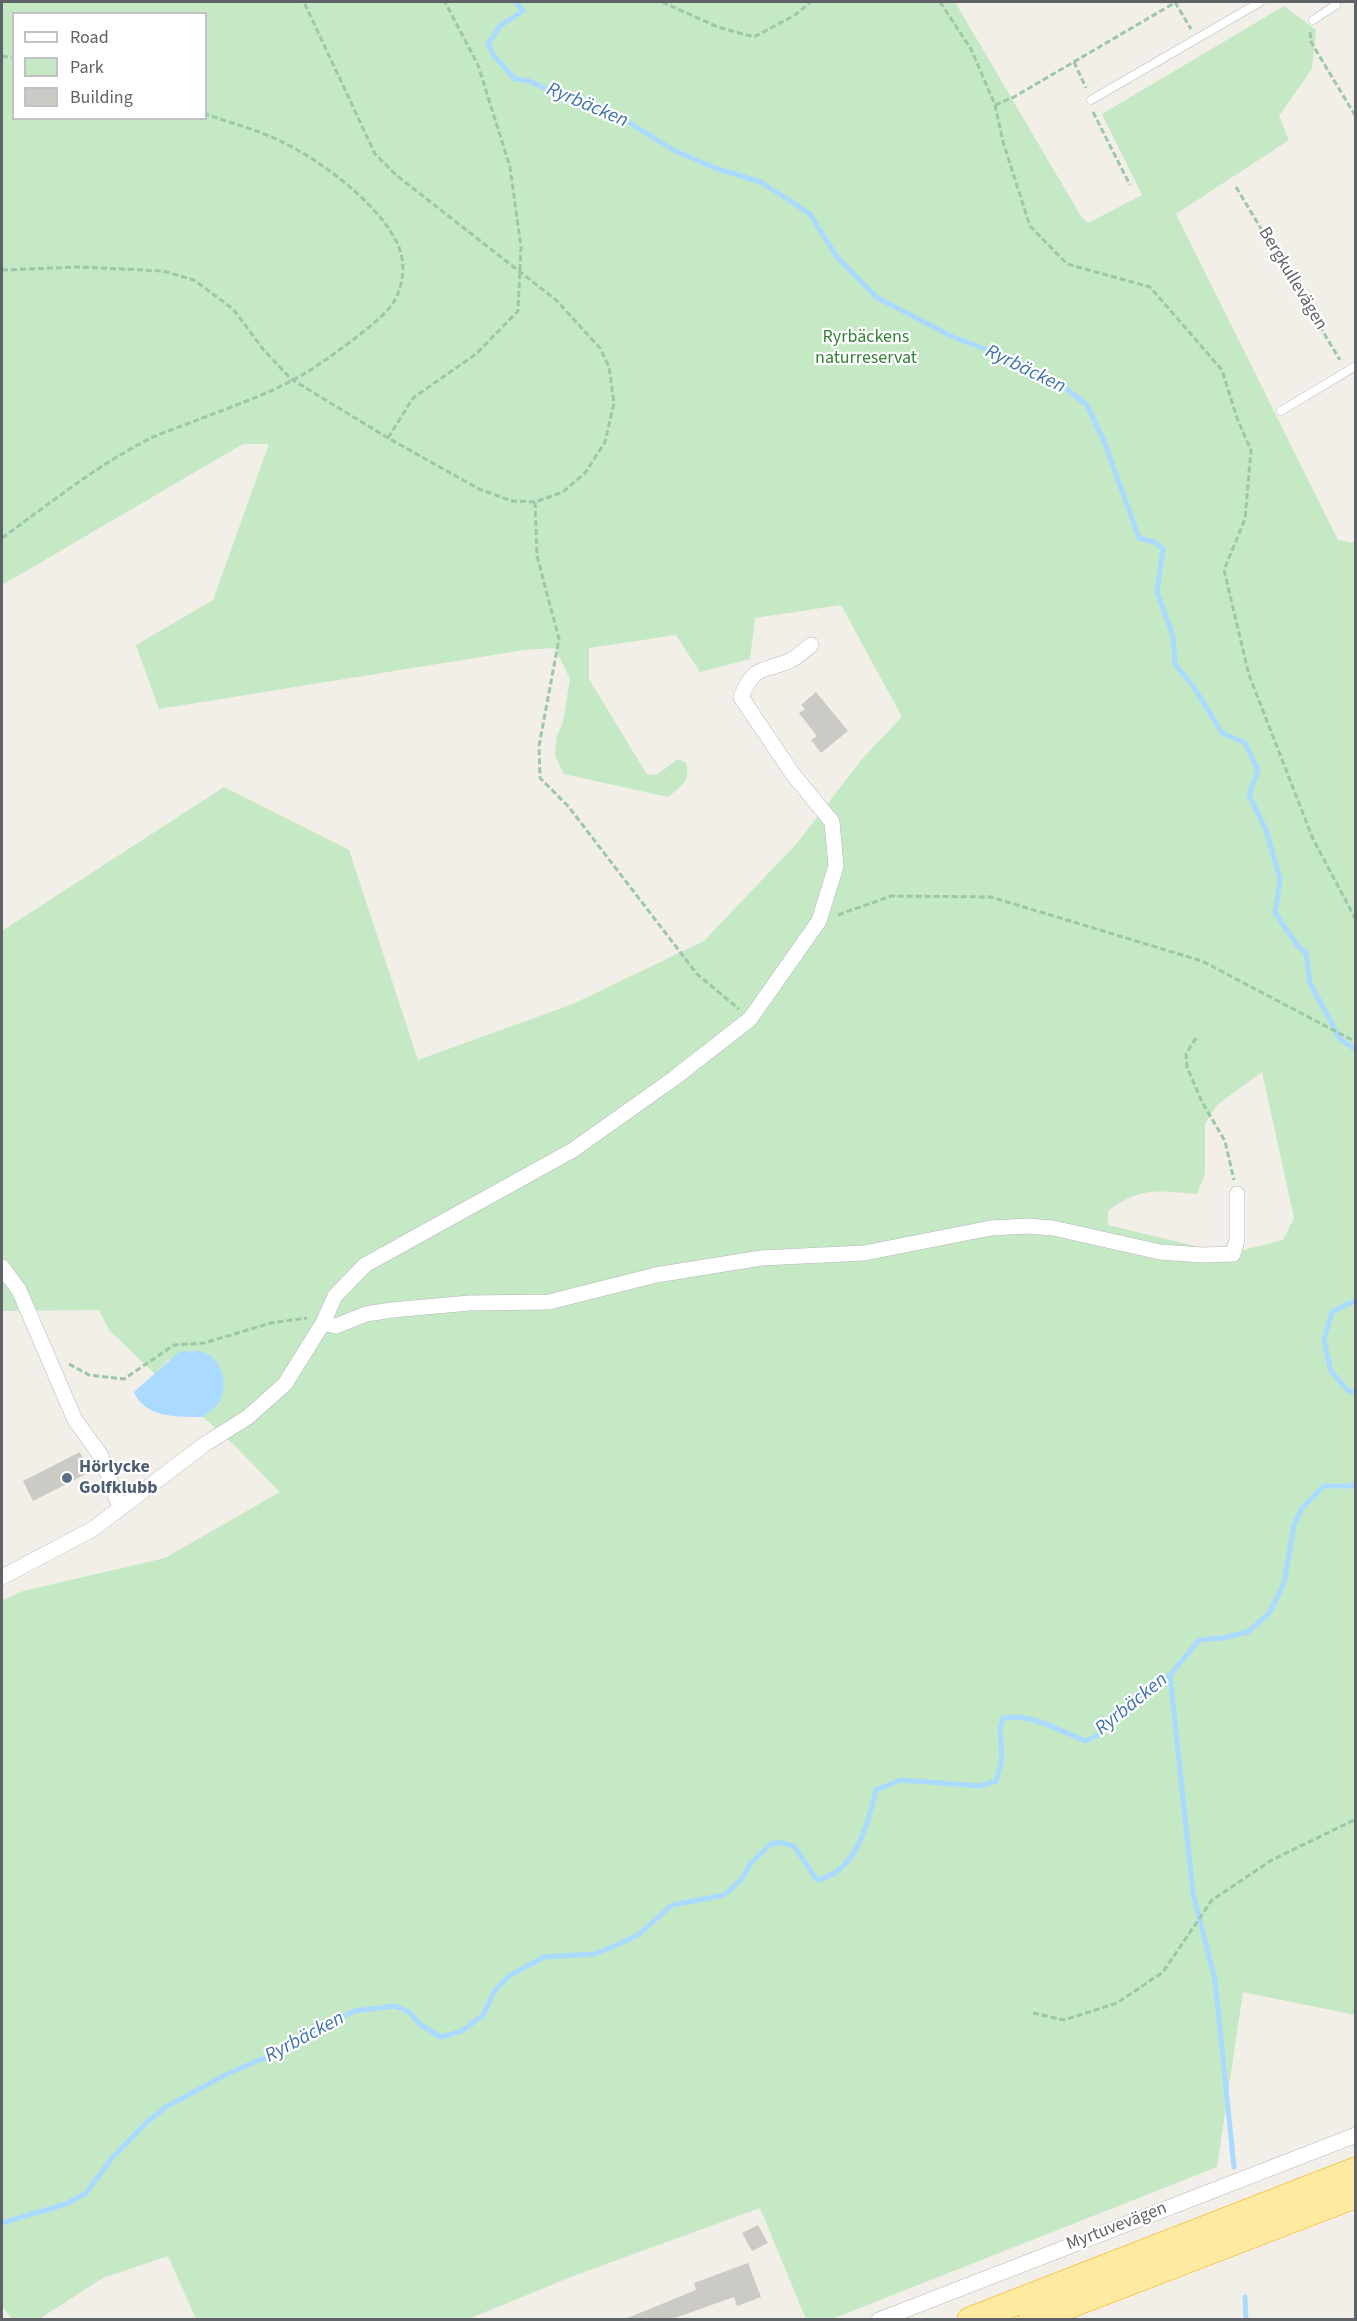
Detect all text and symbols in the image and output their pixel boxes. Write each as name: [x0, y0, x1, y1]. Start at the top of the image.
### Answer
legend: [12, 12, 207, 120]
text: Road: [70, 25, 109, 50]
text: Park: [70, 55, 104, 80]
water label: Ryrbäcken: [543, 78, 631, 134]
text: Building: [70, 85, 133, 110]
street label: Bergkullevägen: [1253, 224, 1331, 334]
park label: Ryrbäckens naturreservat: [815, 327, 917, 370]
water label: Ryrbäcken: [981, 340, 1069, 400]
place label: Hörlycke Golfklubb: [79, 1457, 158, 1500]
marker: Hörlycke Golfklubb: [60, 1471, 74, 1485]
water label: Ryrbäcken: [1091, 1669, 1173, 1741]
water label: Ryrbäcken: [261, 2007, 349, 2069]
street label: Myrtuvevägen: [1064, 2198, 1170, 2256]

